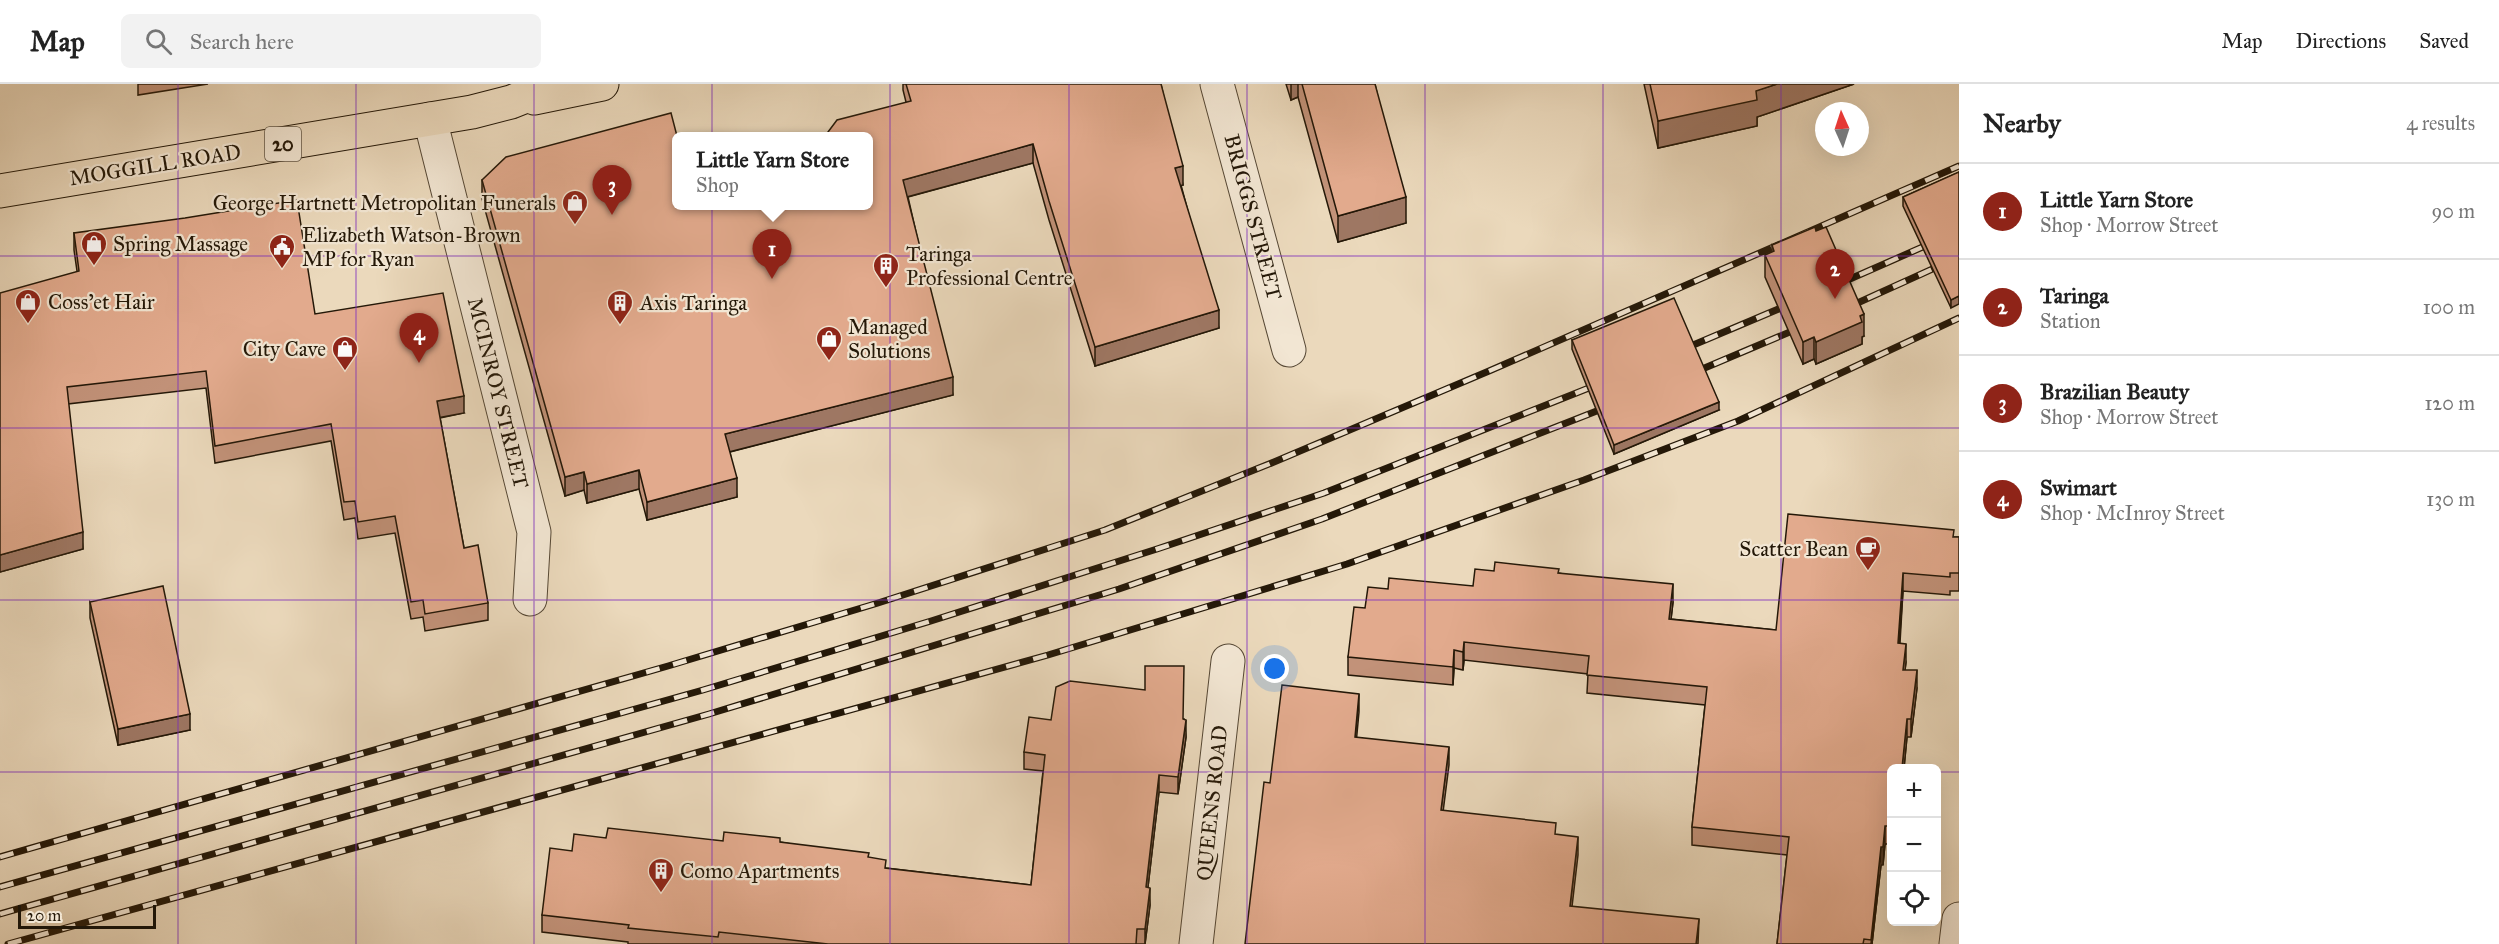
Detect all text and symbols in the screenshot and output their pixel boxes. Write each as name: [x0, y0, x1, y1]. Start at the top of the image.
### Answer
search box: [121, 14, 541, 68]
text: Map: [30, 24, 85, 59]
icon: search: [142, 25, 175, 58]
text: Search here: [190, 28, 294, 55]
text: Map: [2222, 28, 2263, 54]
text: Directions: [2296, 28, 2386, 54]
text: Saved: [2419, 28, 2469, 54]
north arrow: [1815, 102, 1869, 156]
text: Nearby: [1983, 107, 2061, 139]
text: 4 results: [2406, 111, 2475, 135]
road number: 20: [265, 127, 301, 161]
street label: BRIGGS STREET: [1218, 131, 1288, 303]
popup: [672, 132, 873, 210]
street label: MOGGILL ROAD: [67, 139, 243, 191]
text: Little Yarn Store: [696, 146, 849, 173]
pin: 3: [592, 166, 632, 215]
text: Shop: [696, 173, 739, 197]
text: Little Yarn Store: [2040, 186, 2193, 213]
shop icon: George Hartnett Metropolitan Funerals: [560, 188, 590, 226]
place label: George Hartnett Metropolitan Funerals: [213, 190, 556, 216]
text: 1: [1999, 199, 2006, 223]
text: 90 m: [2432, 199, 2475, 223]
text: Shop · Morrow Street: [2040, 213, 2218, 237]
place label: Elizabeth Watson-Brown MP for Ryan: [302, 222, 521, 272]
shop icon: Spring Massage: [79, 229, 109, 267]
pin: 1: [752, 230, 792, 279]
place label: Spring Massage: [113, 231, 248, 257]
public building icon: Elizabeth Watson-Brown MP for Ryan: [267, 232, 297, 270]
place label: Taringa Professional Centre: [906, 241, 1073, 291]
pin: 2: [1816, 250, 1854, 299]
building icon: Taringa Professional Centre: [871, 251, 901, 289]
text: Taringa: [2040, 282, 2109, 309]
shop icon: Coss'et Hair: [13, 287, 43, 325]
building icon: Axis Taringa: [605, 288, 635, 326]
place label: Coss'et Hair: [48, 289, 155, 315]
place label: Axis Taringa: [639, 290, 747, 316]
street label: MCINROY STREET: [462, 295, 534, 491]
text: 2: [1998, 295, 2007, 319]
text: 100 m: [2423, 295, 2475, 319]
text: Station: [2040, 309, 2101, 333]
pin: 4: [400, 314, 438, 363]
place label: Managed Solutions: [848, 314, 930, 364]
shop icon: Managed Solutions: [814, 324, 844, 362]
shop icon: City Cave: [330, 334, 360, 372]
place label: City Cave: [243, 336, 326, 362]
text: Brazilian Beauty: [2040, 378, 2189, 405]
text: 3: [1999, 391, 2007, 415]
text: 120 m: [2424, 391, 2475, 415]
text: Shop · Morrow Street: [2040, 405, 2218, 429]
text: Swimart: [2040, 474, 2117, 501]
text: 4: [1997, 487, 2008, 511]
text: 130 m: [2426, 487, 2475, 511]
text: Shop · McInroy Street: [2040, 501, 2225, 525]
cafe icon: Scatter Bean: [1853, 534, 1883, 572]
place label: Scatter Bean: [1739, 536, 1848, 562]
your location: [1260, 654, 1289, 683]
street label: QUEENS ROAD: [1191, 724, 1233, 882]
map controls: [1887, 764, 1941, 926]
button: +: [1887, 764, 1941, 818]
button: −: [1887, 818, 1941, 872]
building icon: Como Apartments: [646, 856, 676, 894]
place label: Como Apartments: [680, 858, 839, 884]
button: locate: [1887, 872, 1941, 926]
scale bar: [18, 902, 156, 930]
text: 20 m: [27, 906, 61, 925]

